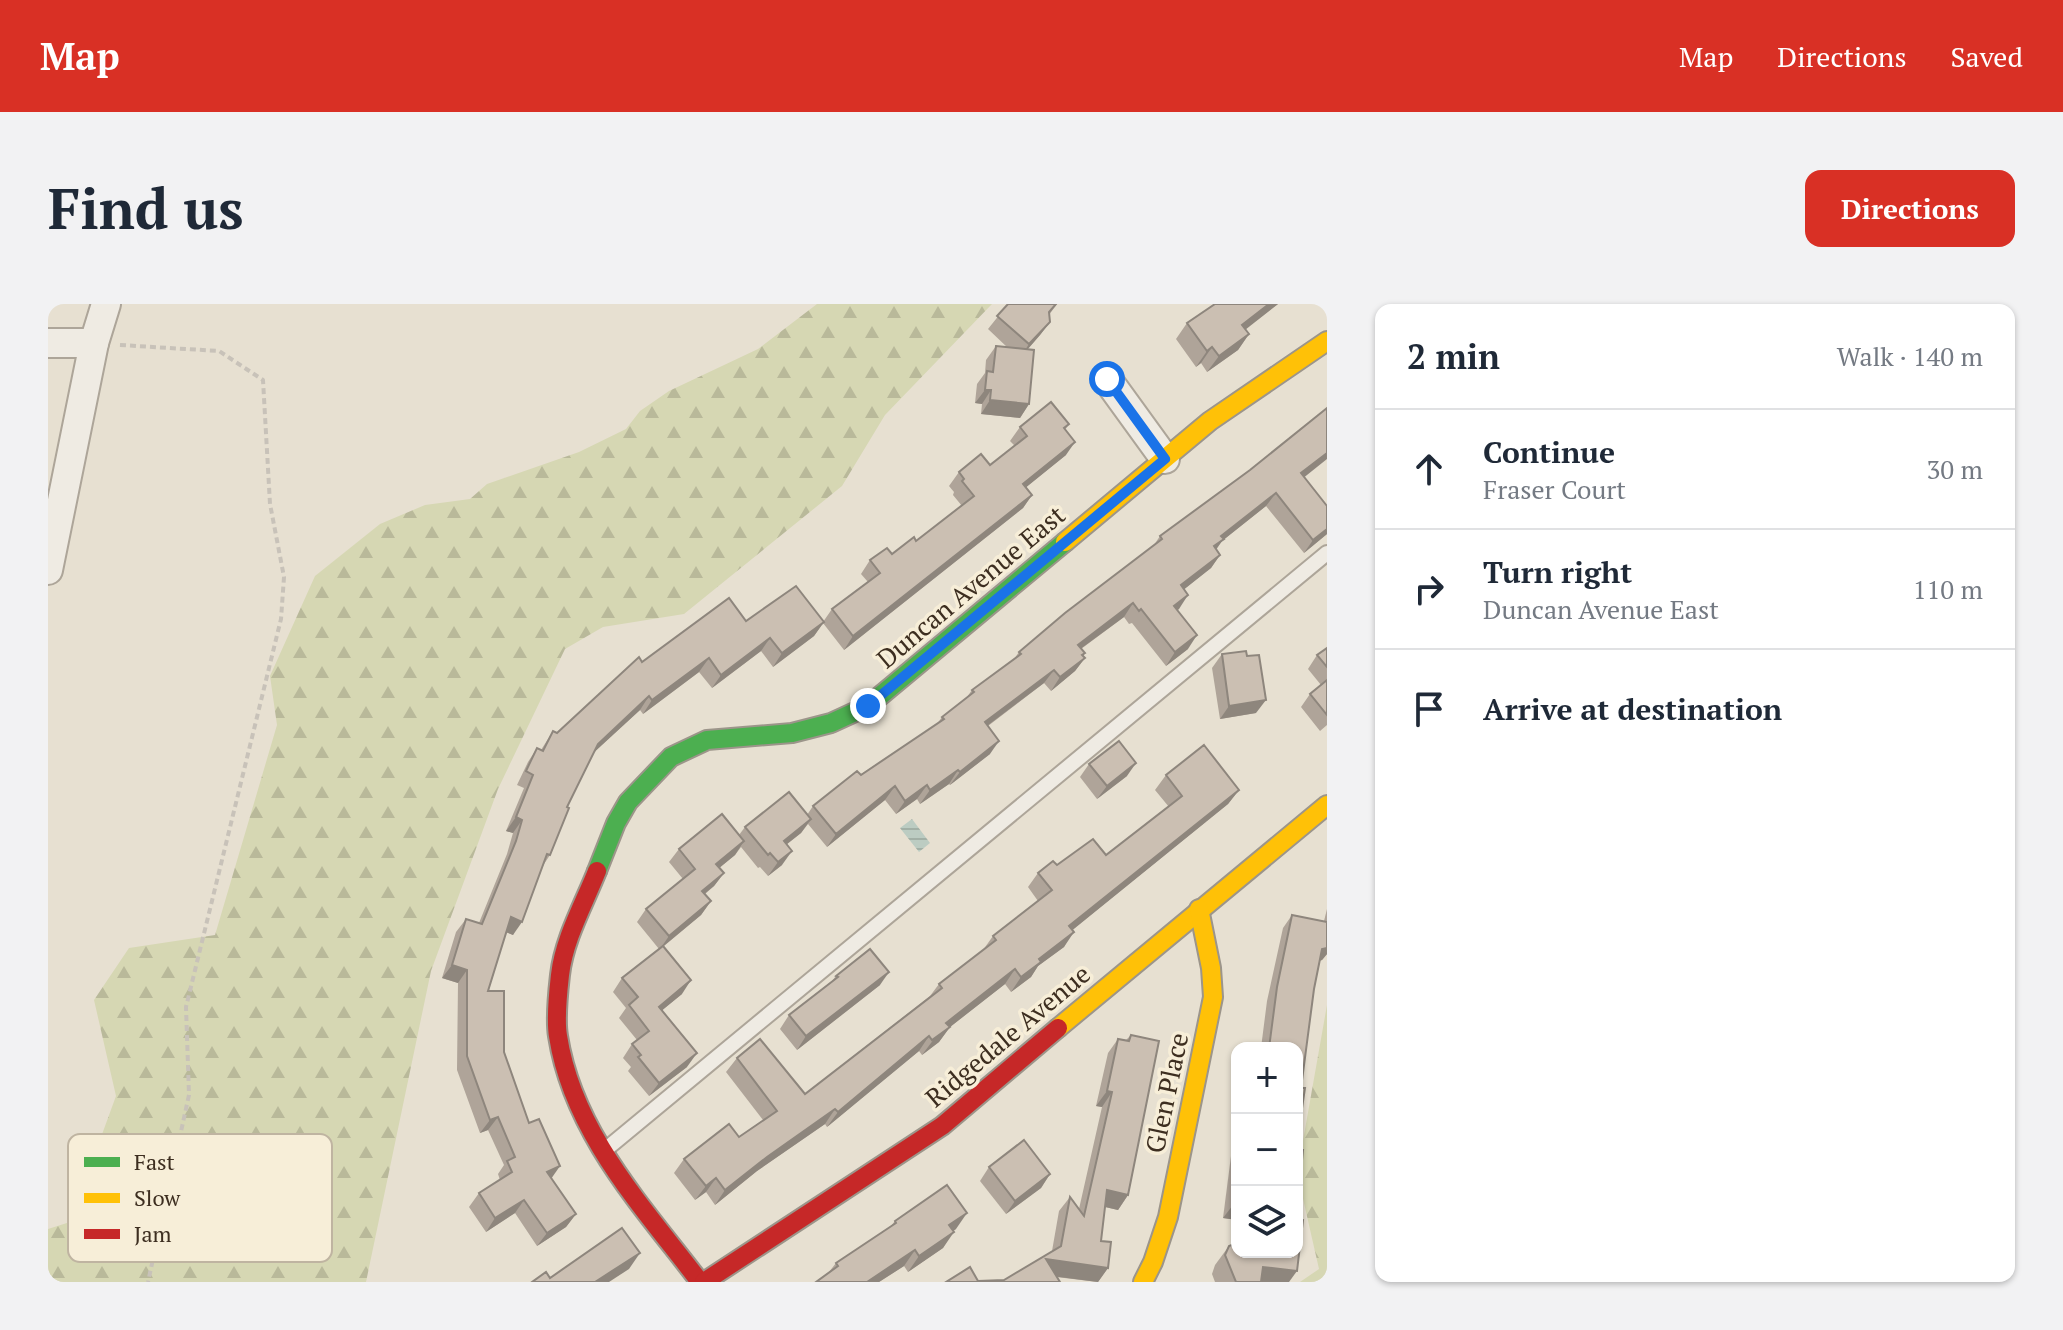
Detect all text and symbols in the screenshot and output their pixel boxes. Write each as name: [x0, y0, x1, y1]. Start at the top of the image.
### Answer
text: Map: [40, 31, 120, 81]
text: Map: [1679, 38, 1733, 75]
text: Directions: [1777, 38, 1907, 75]
text: Saved: [1951, 38, 2023, 75]
button: Directions: [1805, 170, 2015, 247]
text: Find us: [48, 171, 244, 245]
text: 2 min: [1407, 334, 1500, 379]
text: Walk · 140 m: [1837, 339, 1983, 373]
route start: [1089, 361, 1125, 397]
text: Continue: [1483, 432, 1615, 472]
icon: ahead: [1407, 447, 1451, 491]
text: 30 m: [1927, 452, 1983, 486]
text: Fraser Court: [1483, 472, 1626, 506]
street label: Duncan Avenue East: [869, 497, 1072, 675]
text: Turn right: [1483, 552, 1632, 592]
icon: right: [1407, 567, 1451, 611]
text: 110 m: [1913, 572, 1983, 606]
text: Duncan Avenue East: [1483, 592, 1719, 626]
icon: arrive: [1407, 687, 1451, 731]
route end: [850, 688, 886, 724]
text: Arrive at destination: [1483, 689, 1782, 729]
street label: Ridgedale Avenue: [918, 956, 1097, 1114]
street label: Glen Place: [1137, 1030, 1195, 1156]
map controls: [1231, 1042, 1303, 1258]
button: +: [1231, 1042, 1303, 1114]
button: −: [1231, 1114, 1303, 1186]
legend: [68, 1134, 332, 1262]
text: Fast: [134, 1147, 175, 1176]
text: Slow: [134, 1183, 181, 1212]
button: layers: [1231, 1186, 1303, 1258]
text: Jam: [134, 1219, 172, 1248]

